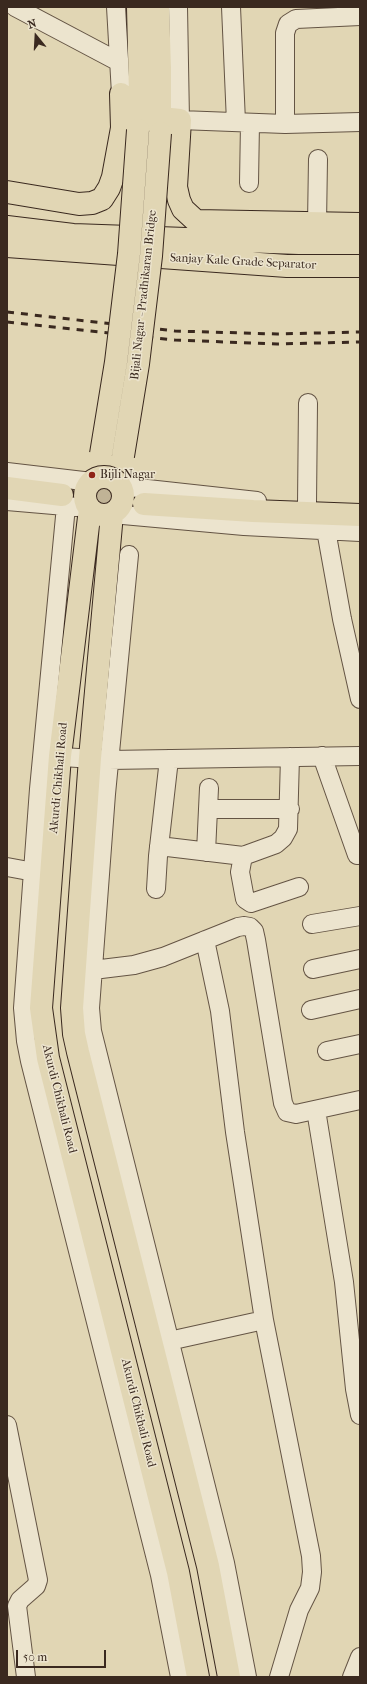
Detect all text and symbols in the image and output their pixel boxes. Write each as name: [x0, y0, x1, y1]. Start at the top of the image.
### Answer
north arrow: [16, 16, 56, 56]
text: N: [26, 17, 38, 32]
street label: Bijali Nagar - Pradhikaran Bridge: [128, 209, 160, 381]
street label: Sanjay Kale Grade Separator: [169, 251, 317, 273]
place label: Bijli Nagar: [100, 468, 155, 482]
marker: Bijli Nagar: [87, 470, 97, 480]
street label: Akurdi Chikhali Road: [47, 722, 71, 834]
street label: Akurdi Chikhali Road: [39, 1043, 79, 1155]
street label: Akurdi Chikhali Road: [118, 1357, 158, 1469]
scale bar: [18, 1642, 108, 1668]
text: 50 m: [23, 1650, 47, 1664]

